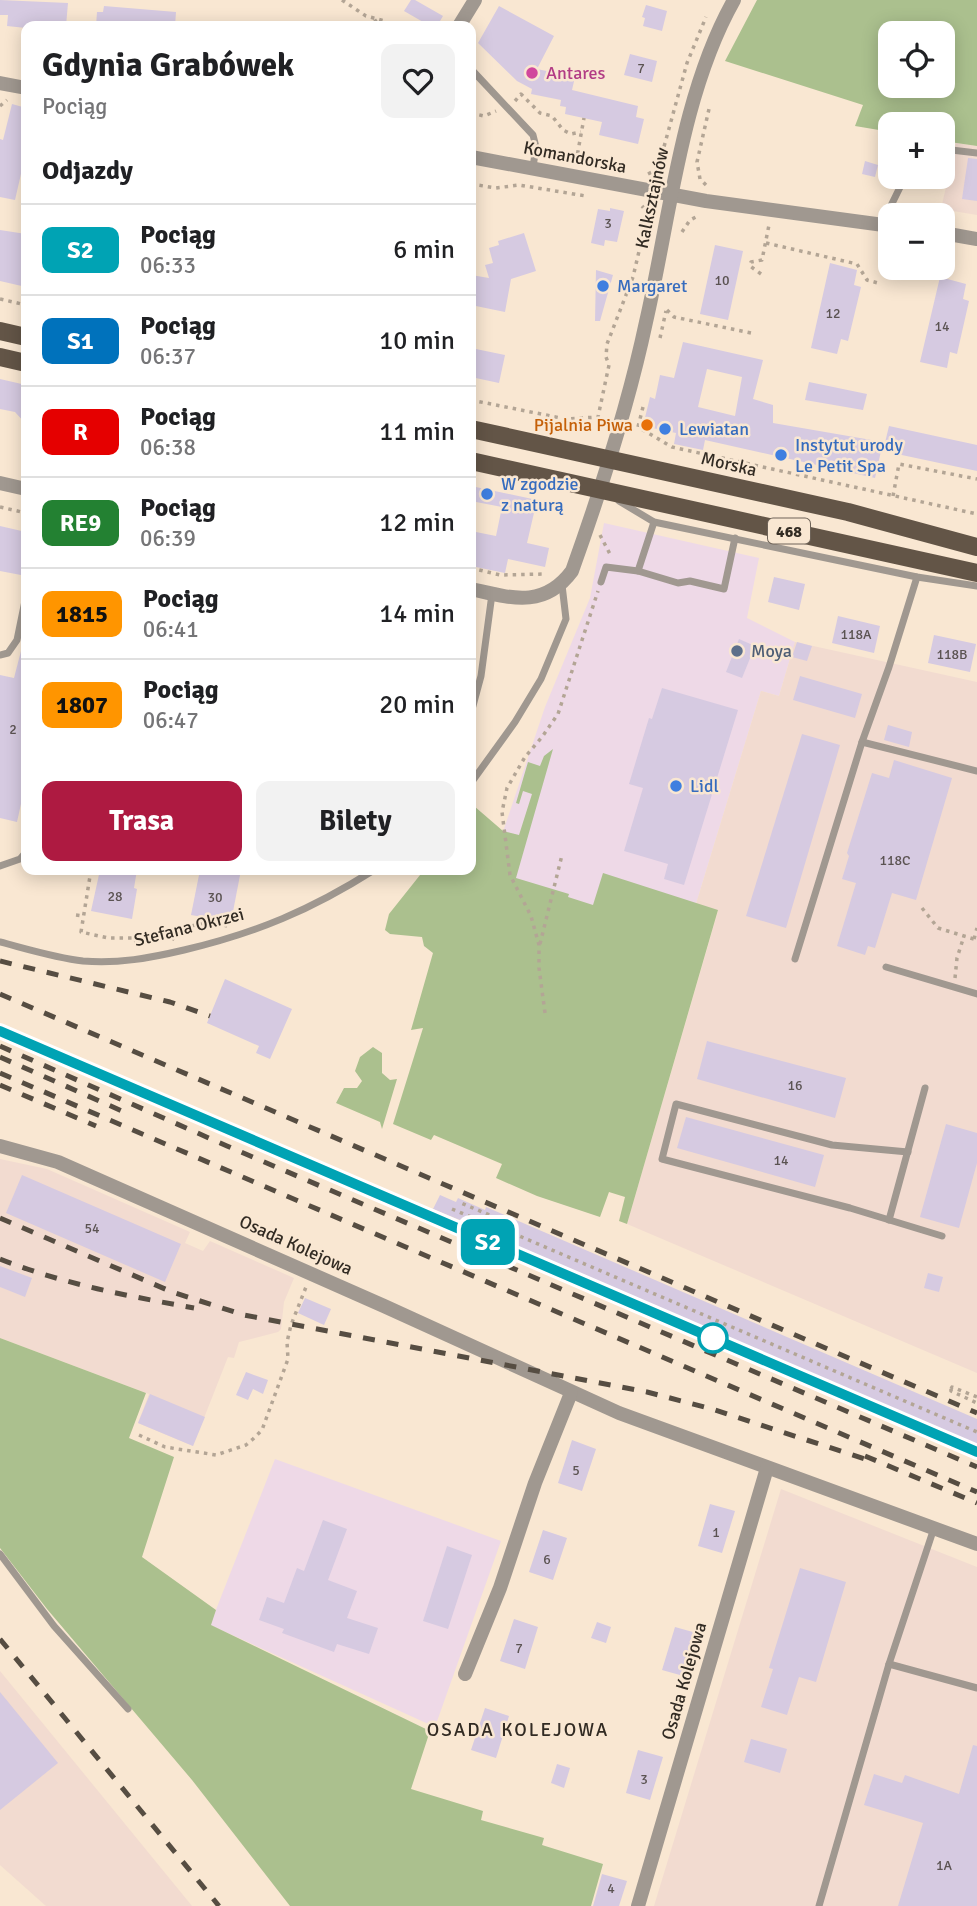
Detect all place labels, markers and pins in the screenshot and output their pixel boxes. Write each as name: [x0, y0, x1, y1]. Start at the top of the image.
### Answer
place label: Antares: [546, 62, 606, 84]
marker: Antares: [524, 65, 540, 81]
place label: Margaret: [617, 275, 687, 297]
marker: Margaret: [595, 278, 611, 294]
place label: Pijalnia Piwa: [534, 414, 633, 436]
marker: Pijalnia Piwa: [639, 417, 655, 433]
place label: Lewiatan: [679, 418, 749, 440]
marker: Lewiatan: [657, 421, 673, 437]
place label: Instytut urody Le Petit Spa: [795, 434, 903, 477]
marker: Instytut urody Le Petit Spa: [773, 447, 789, 463]
place label: W zgodzie z naturą: [501, 473, 579, 516]
marker: W zgodzie z naturą: [479, 486, 495, 502]
place label: Moya: [751, 640, 792, 662]
marker: Moya: [729, 643, 745, 659]
place label: Lidl: [690, 775, 719, 797]
marker: Lidl: [668, 778, 684, 794]
unlabelled marker: [698, 1323, 728, 1353]

